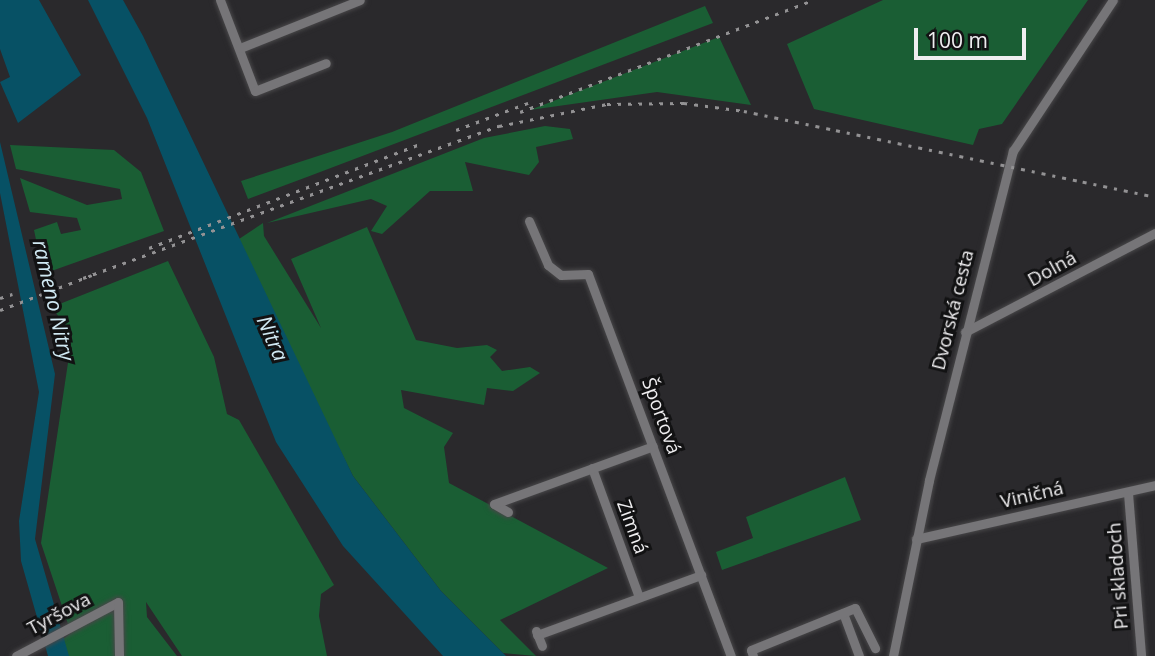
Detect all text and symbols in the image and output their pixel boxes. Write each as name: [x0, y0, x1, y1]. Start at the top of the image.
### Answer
scale bar: [917, 14, 1029, 58]
text: 100 m: [927, 26, 988, 54]
water label: rameno Nitry: [28, 237, 80, 363]
street label: Dolná: [1024, 246, 1080, 292]
street label: Dvorská cesta: [927, 247, 979, 373]
water label: Nitra: [252, 311, 294, 365]
street label: Športová: [637, 375, 685, 457]
street label: Viničná: [998, 477, 1066, 513]
street label: Zimná: [612, 497, 652, 557]
street label: Pri skladoch: [1103, 522, 1133, 630]
street label: Tyršova: [24, 588, 94, 640]

